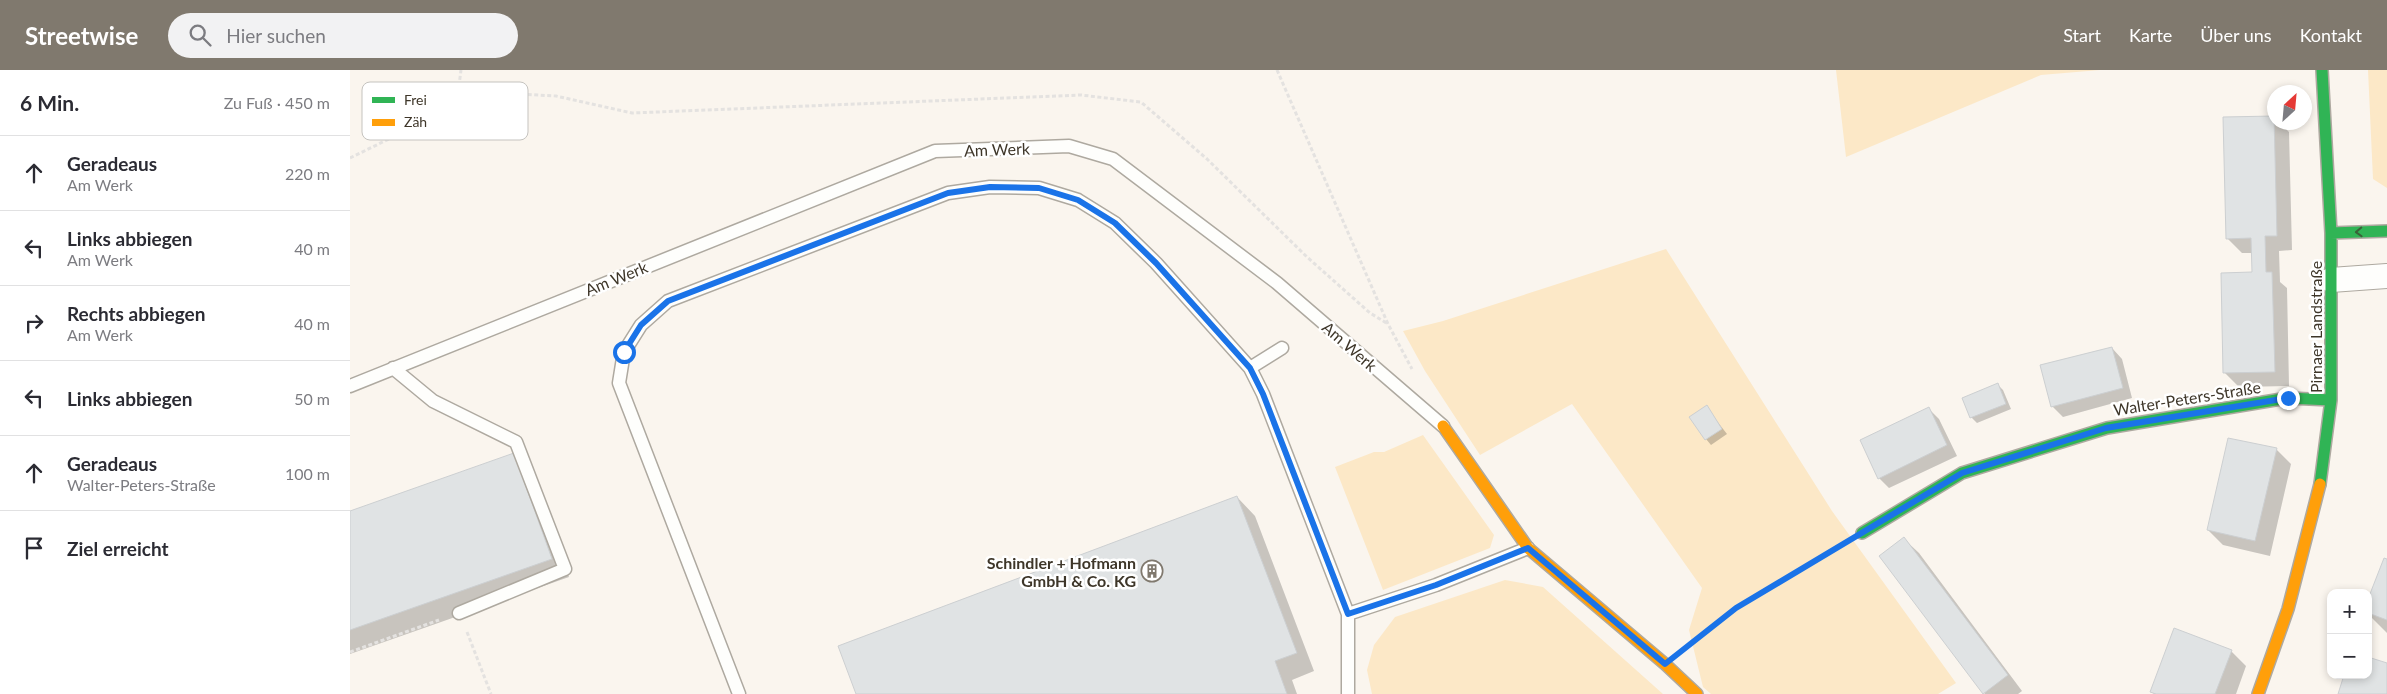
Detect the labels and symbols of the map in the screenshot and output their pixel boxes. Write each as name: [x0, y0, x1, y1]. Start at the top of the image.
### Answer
legend: [362, 82, 528, 140]
north arrow: [2267, 85, 2312, 130]
text: Frei: [404, 91, 427, 108]
text: Zäh: [404, 113, 427, 130]
street label: Am Werk: [964, 138, 1031, 160]
one-way arrow: [2355, 226, 2363, 237]
street label: Am Werk: [582, 257, 651, 299]
street label: Pirnaer Landstraße: [2306, 261, 2325, 393]
street label: Am Werk: [1319, 317, 1382, 375]
route start: [613, 341, 636, 364]
street label: Walter-Peters-Straße: [2112, 377, 2262, 419]
route end: [2277, 387, 2300, 410]
place label: Schindler + Hofmann GmbH & Co. KG: [987, 553, 1136, 590]
building icon: Schindler + Hofmann GmbH & Co. KG: [1140, 559, 1164, 583]

